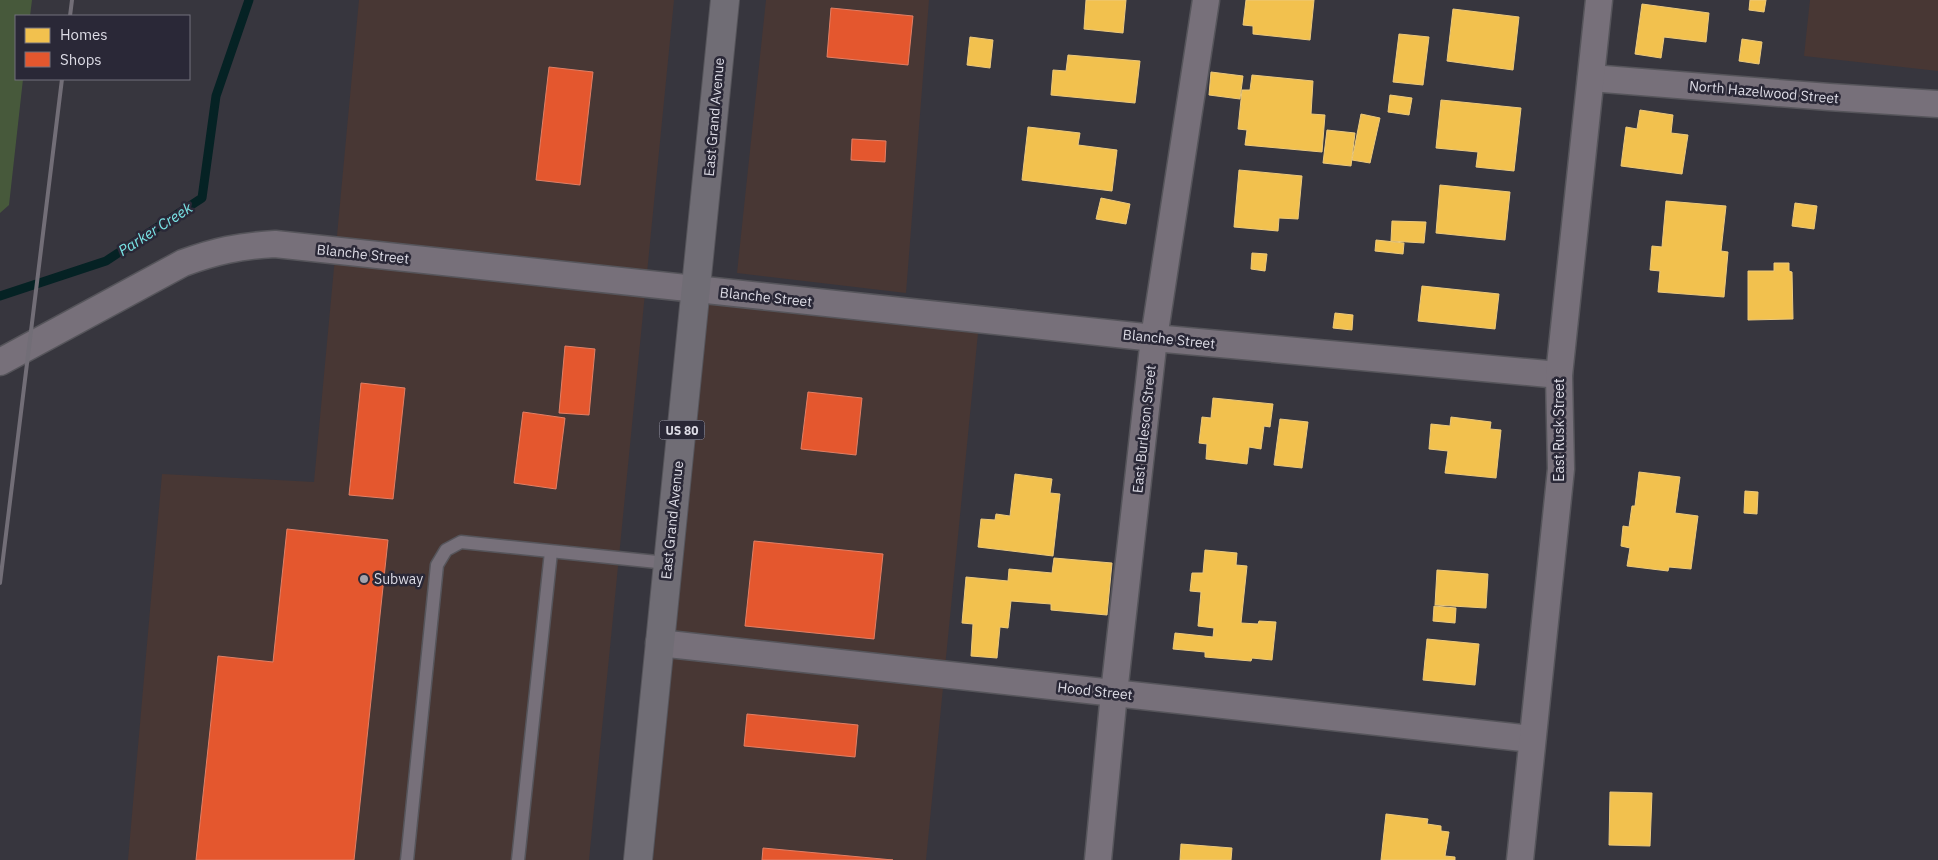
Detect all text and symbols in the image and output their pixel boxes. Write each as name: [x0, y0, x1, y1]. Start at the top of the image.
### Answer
legend: [15, 15, 190, 80]
text: Homes: [60, 25, 108, 44]
text: Shops: [60, 50, 102, 69]
street label: East Grand Avenue: [700, 57, 728, 177]
street label: North Hazelwood Street: [1688, 76, 1840, 108]
water label: Parker Creek: [114, 198, 196, 260]
street label: Blanche Street: [316, 240, 410, 268]
street label: Blanche Street: [719, 283, 813, 311]
street label: Blanche Street: [1122, 325, 1216, 353]
street label: East Burleson Street: [1128, 364, 1160, 494]
street label: East Rusk Street: [1550, 378, 1568, 482]
road number: US 80: [660, 420, 704, 440]
street label: East Grand Avenue: [657, 460, 687, 580]
place label: Subway: [374, 570, 423, 588]
marker: Subway: [358, 573, 370, 585]
street label: Hood Street: [1057, 678, 1134, 704]

